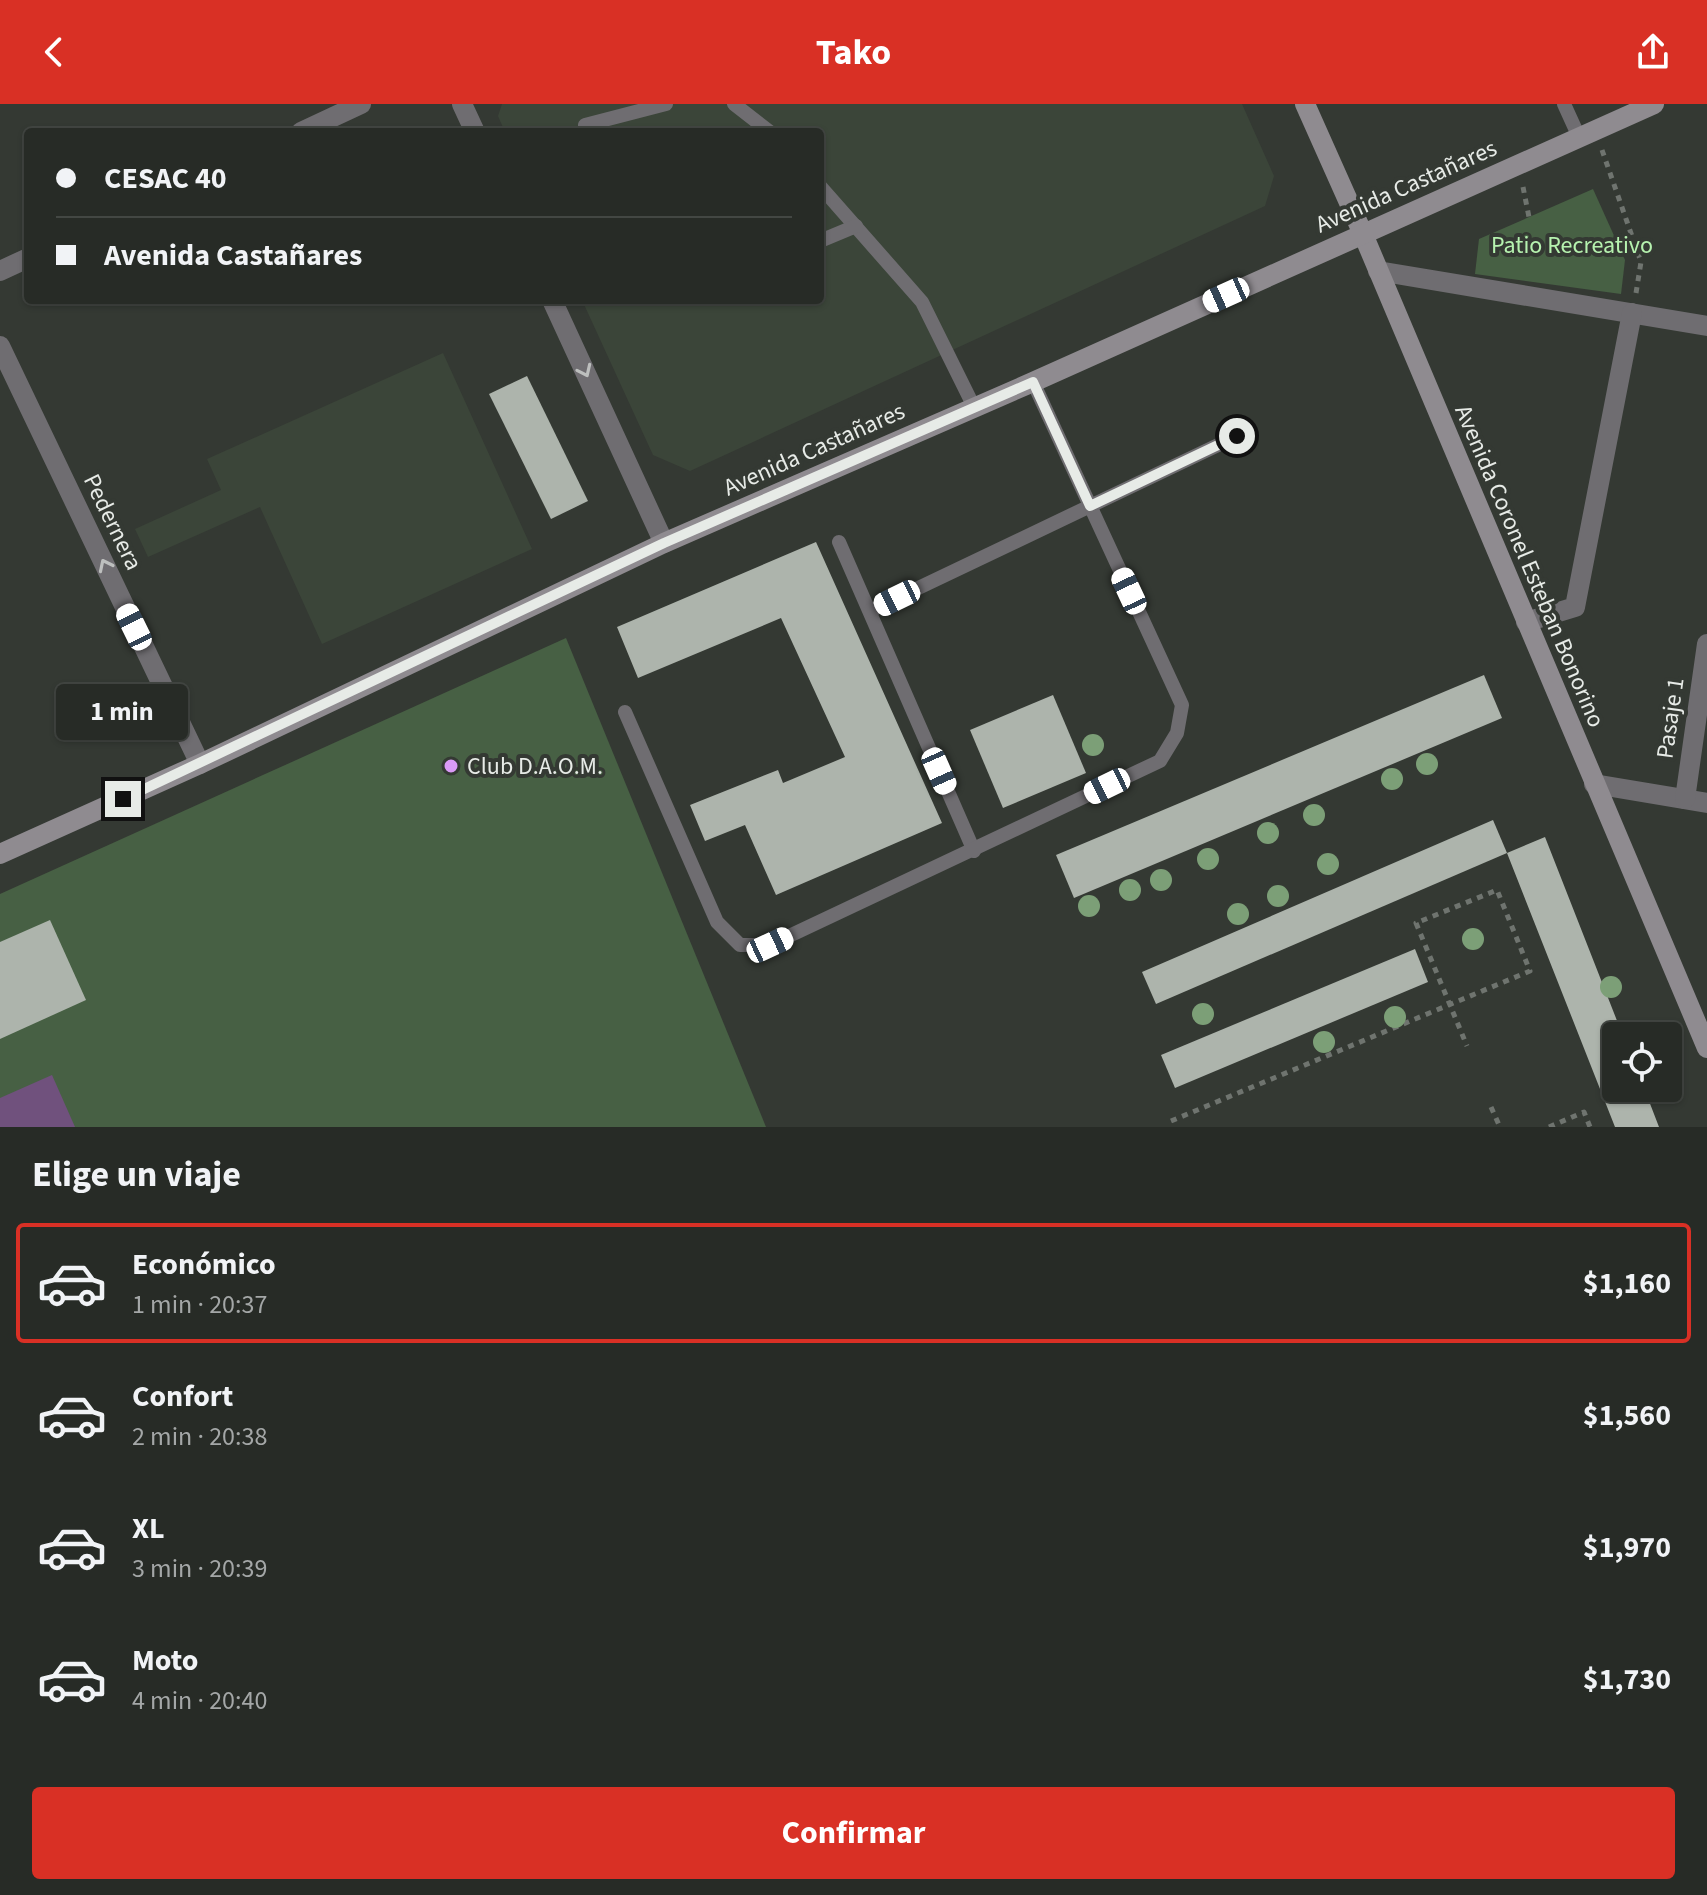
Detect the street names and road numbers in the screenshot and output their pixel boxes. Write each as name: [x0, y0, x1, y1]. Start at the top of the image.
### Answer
street label: Avenida Castañares: [1310, 131, 1503, 242]
street label: Avenida Castañares: [718, 394, 911, 505]
street label: Avenida Coronel Esteban Bonorino: [1446, 399, 1614, 733]
street label: Pedernera: [74, 468, 151, 576]
street label: Pasaje 1: [1648, 675, 1693, 761]

